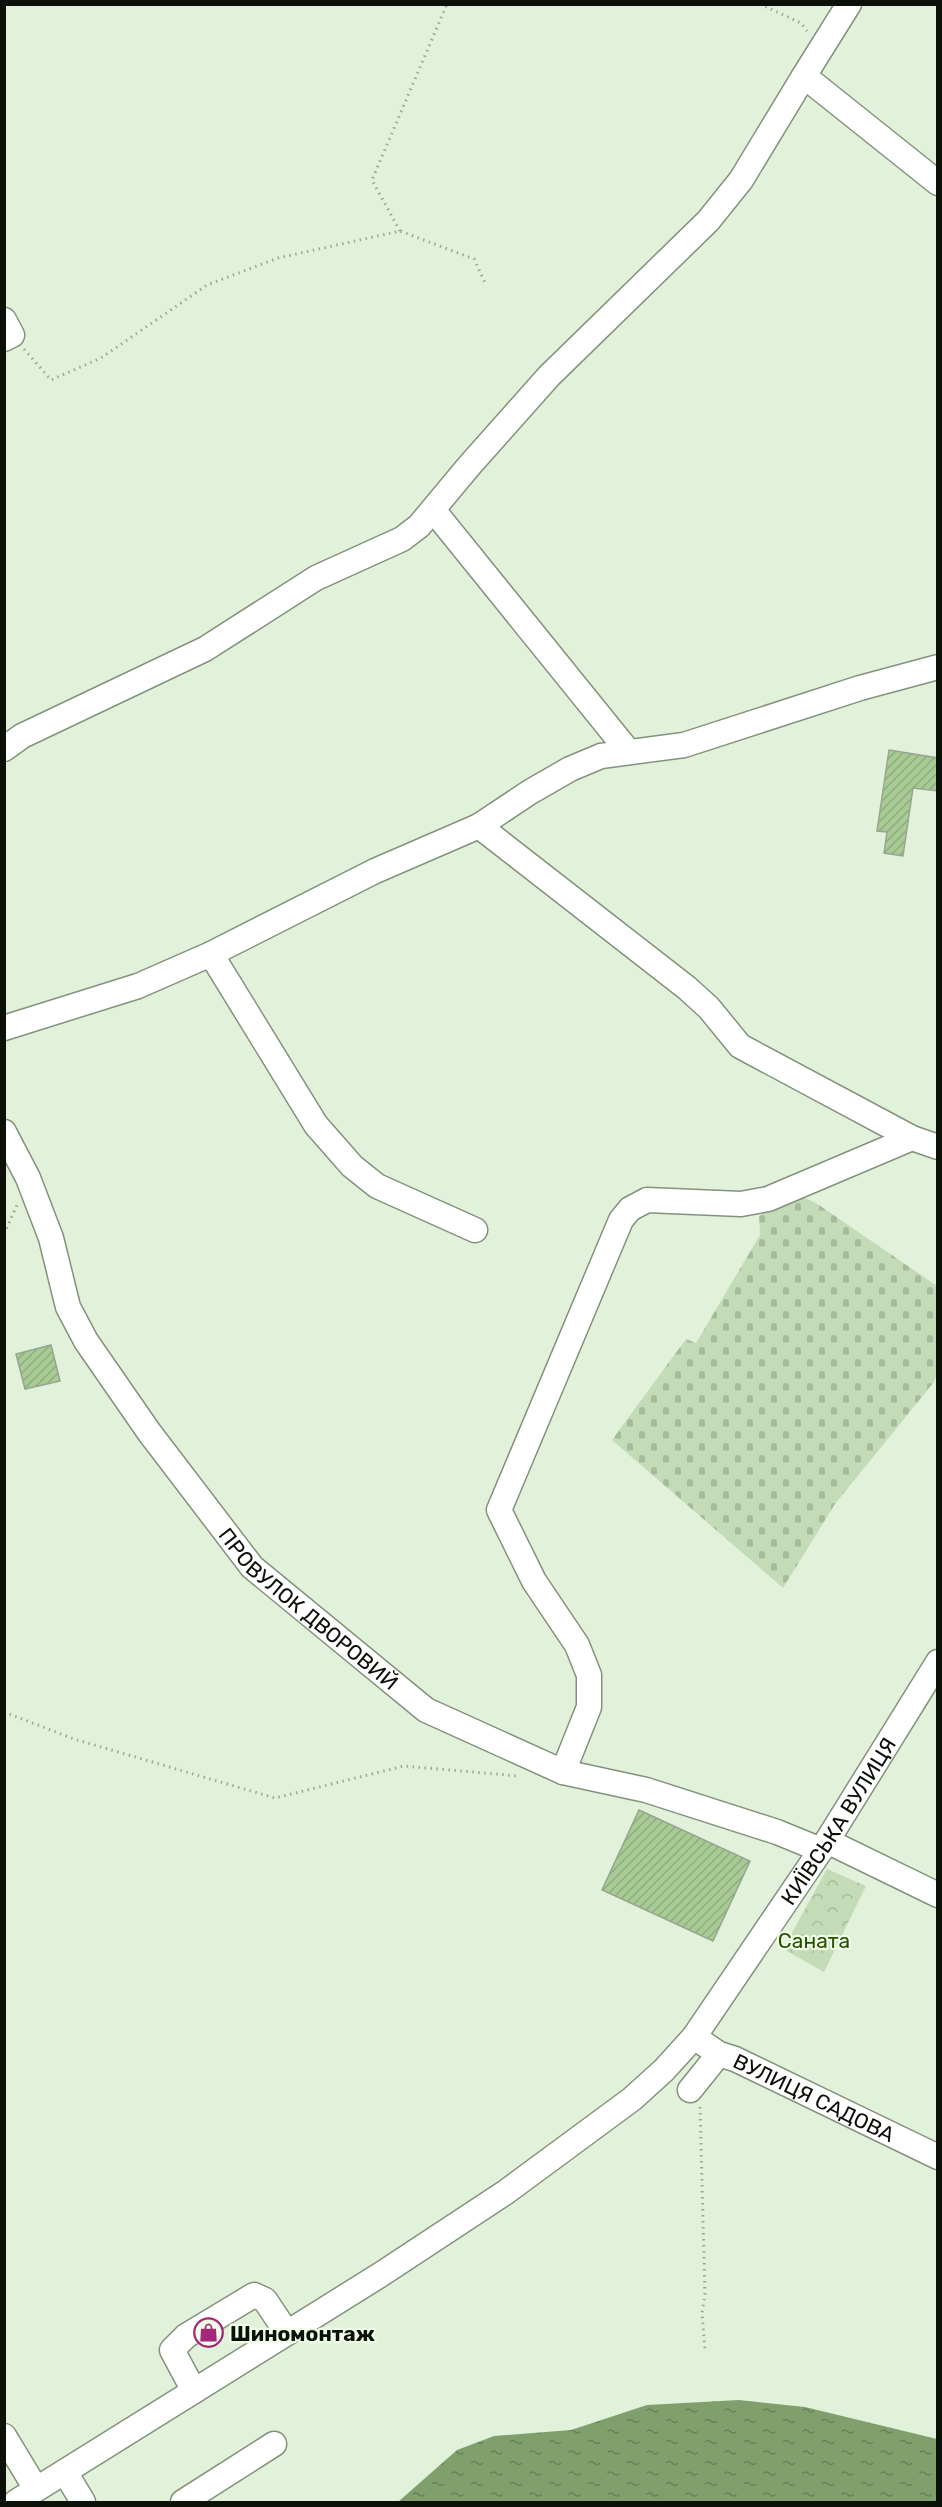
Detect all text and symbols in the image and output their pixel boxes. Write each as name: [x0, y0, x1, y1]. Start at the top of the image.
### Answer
street label: ПРОВУЛОК ДВОРОВИЙ: [214, 1523, 404, 1695]
street label: КИЇВСЬКА ВУЛИЦЯ: [775, 1733, 901, 1909]
park label: Саната: [778, 1928, 850, 1953]
street label: ВУЛИЦЯ САДОВА: [730, 2048, 899, 2147]
shop icon: Шиномонтаж: [193, 2317, 225, 2349]
place label: Шиномонтаж: [230, 2321, 375, 2346]

